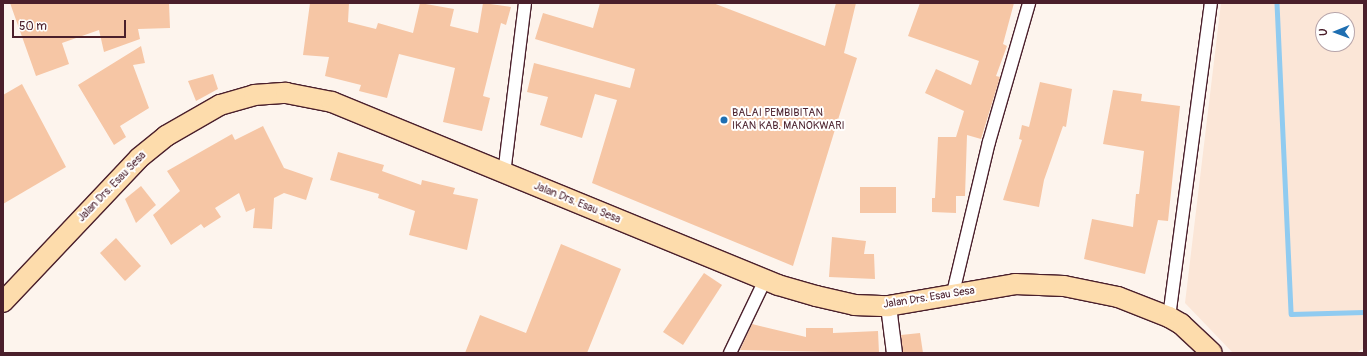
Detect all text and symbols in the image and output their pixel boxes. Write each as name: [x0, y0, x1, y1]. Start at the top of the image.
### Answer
scale bar: [14, 12, 128, 38]
north arrow: [1315, 12, 1355, 52]
text: 50 m: [19, 19, 47, 34]
text: U: [1317, 28, 1330, 36]
place label: BALAI PEMBIBITAN IKAN KAB. MANOKWARI: [732, 107, 845, 133]
marker: BALAI PEMBIBITAN IKAN KAB. MANOKWARI: [719, 115, 729, 125]
street label: Jalan Drs. Esau Sesa: [75, 149, 149, 225]
street label: Jalan Drs. Esau Sesa: [532, 180, 622, 226]
street label: Jalan Drs. Esau Sesa: [882, 284, 976, 312]

